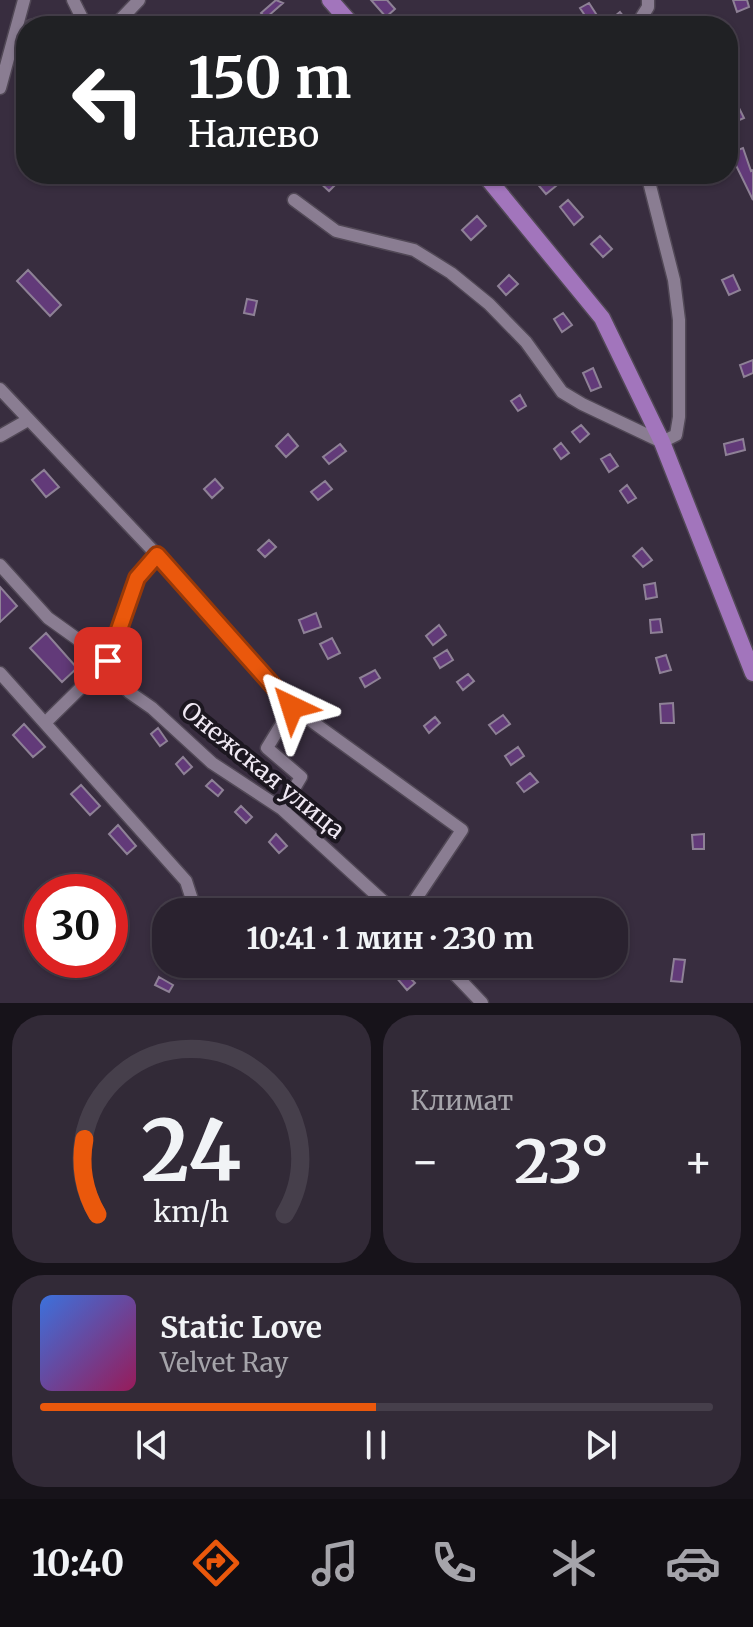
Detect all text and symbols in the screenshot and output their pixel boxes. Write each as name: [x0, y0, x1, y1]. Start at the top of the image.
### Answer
text: 150 m: [188, 43, 351, 113]
icon: left: [56, 48, 160, 152]
text: Налево: [188, 112, 319, 157]
pin: [74, 627, 142, 695]
icon: arrive: [86, 639, 130, 683]
position arrow: [250, 665, 334, 749]
street label: Онежская улица: [175, 695, 351, 845]
speed limit sign: 30: [24, 874, 128, 978]
text: 10:41 · 1 мин · 230 m: [246, 919, 534, 957]
text: Климат: [411, 1084, 513, 1117]
text: 24: [141, 1099, 241, 1204]
text: 23°: [514, 1124, 609, 1199]
text: −: [411, 1134, 440, 1189]
text: +: [684, 1134, 713, 1189]
text: km/h: [153, 1194, 229, 1230]
text: Static Love: [160, 1308, 322, 1346]
text: Velvet Ray: [160, 1346, 288, 1379]
icon: previous: [130, 1423, 174, 1467]
icon: pause: [354, 1423, 398, 1467]
icon: next: [579, 1423, 623, 1467]
icon: directions: [188, 1535, 244, 1591]
icon: music: [307, 1535, 363, 1591]
icon: phone: [426, 1535, 482, 1591]
icon: climate: [546, 1535, 602, 1591]
icon: car: [665, 1535, 721, 1591]
text: 10:40: [32, 1541, 124, 1586]

